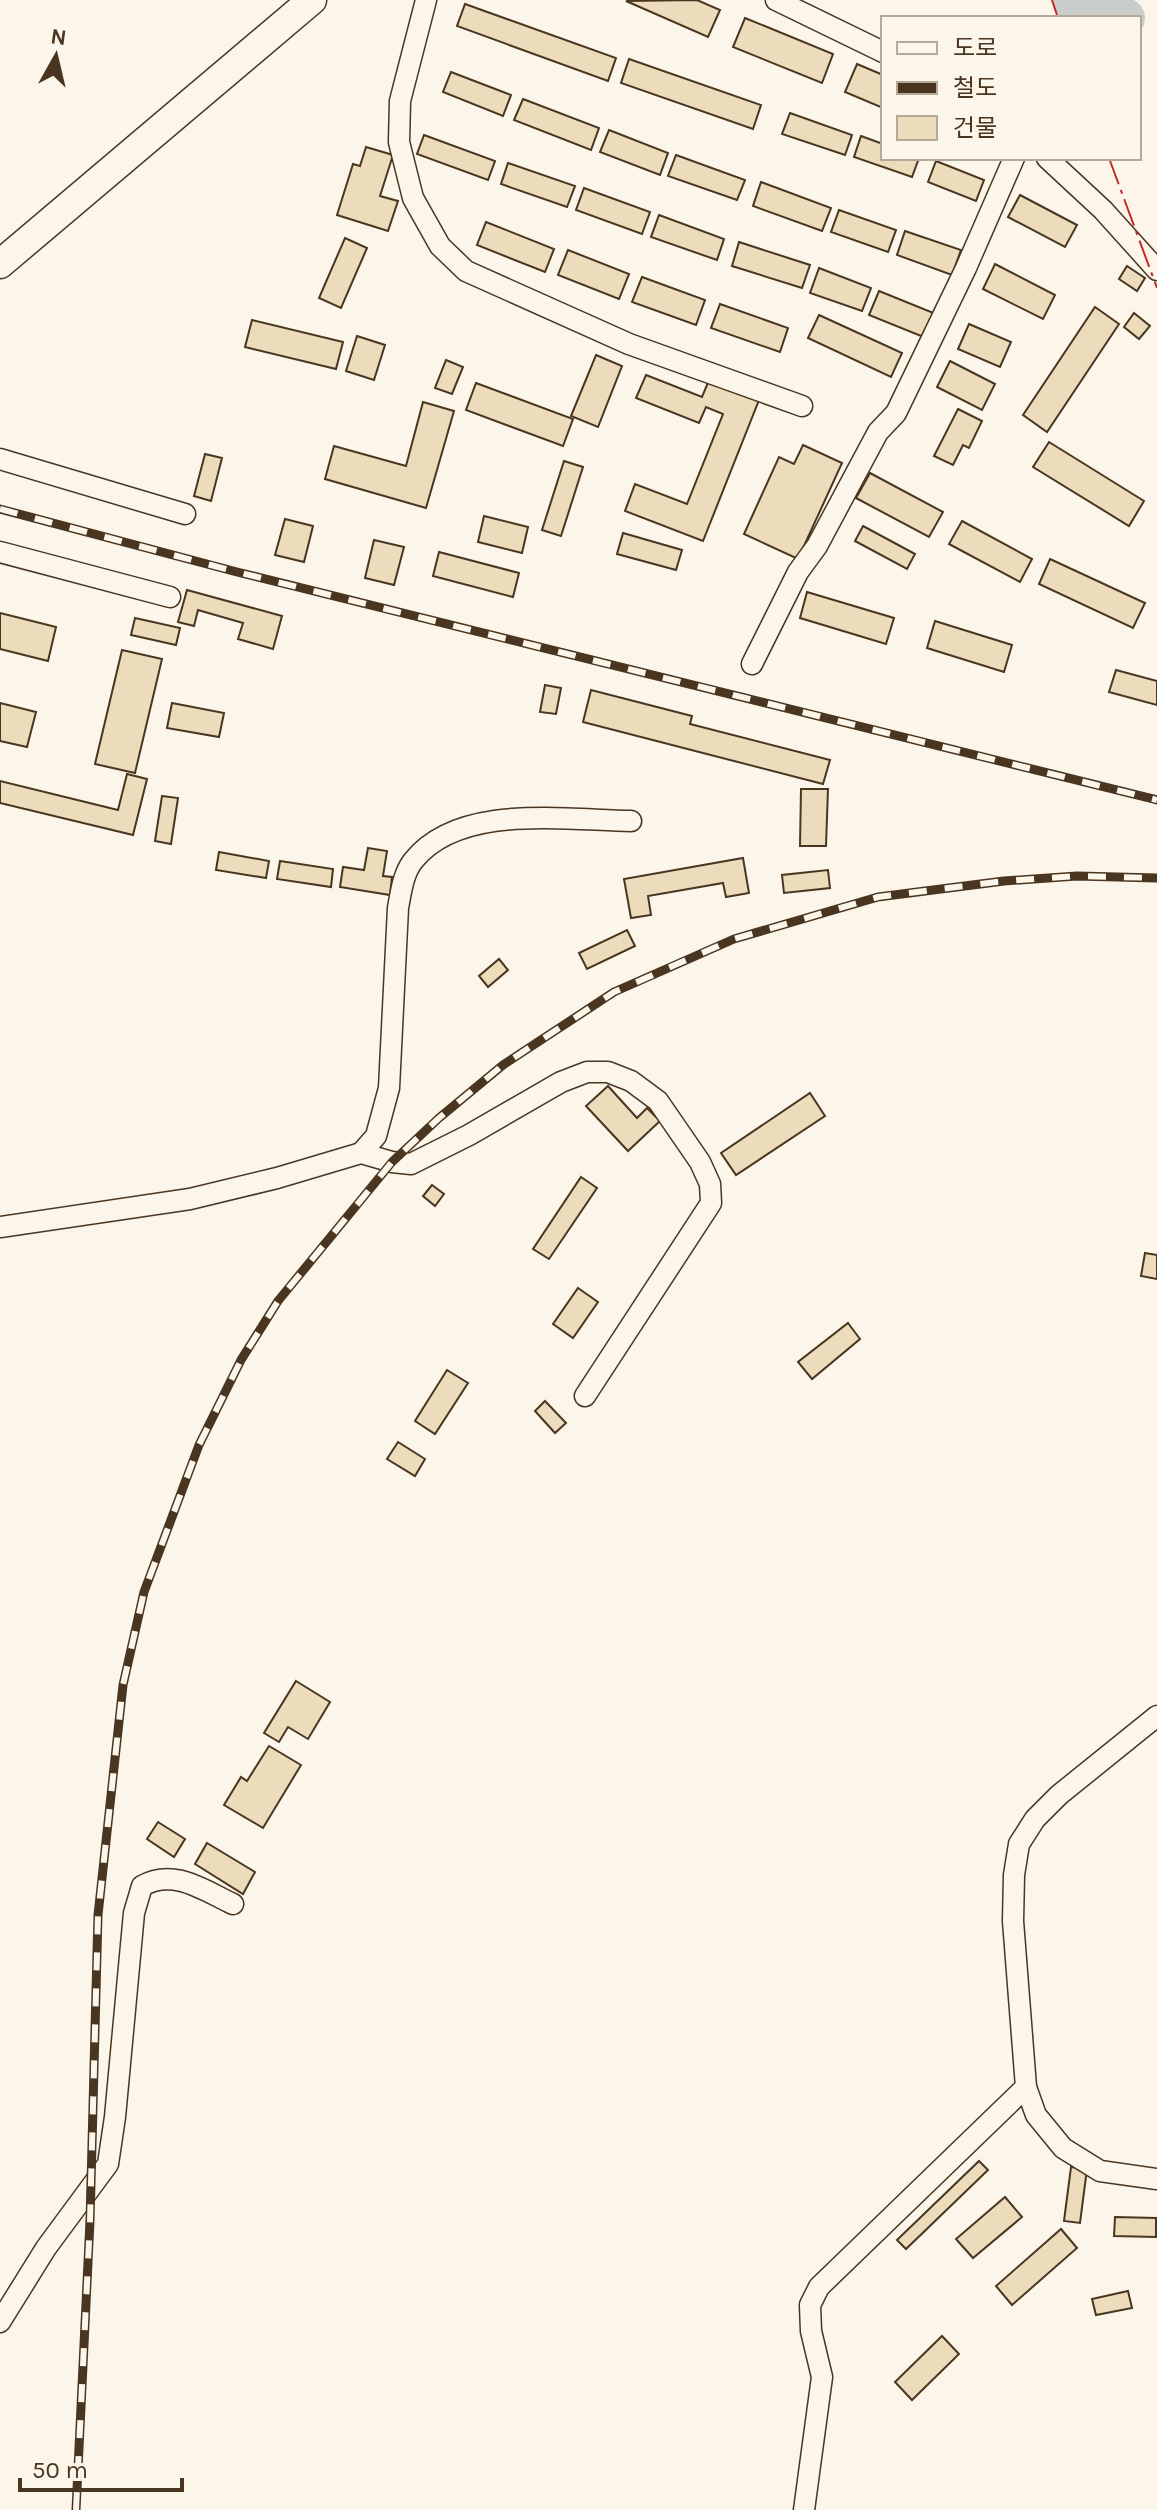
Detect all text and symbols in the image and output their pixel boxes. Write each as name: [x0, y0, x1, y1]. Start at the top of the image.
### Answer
north arrow: [16, 16, 96, 96]
legend: [881, 16, 1141, 160]
text: N: [49, 23, 68, 51]
text: 도로: [953, 34, 997, 62]
text: 철도: [953, 74, 997, 102]
text: 건물: [953, 114, 997, 142]
scale bar: [20, 2442, 182, 2492]
text: 50 m: [32, 2456, 88, 2484]

